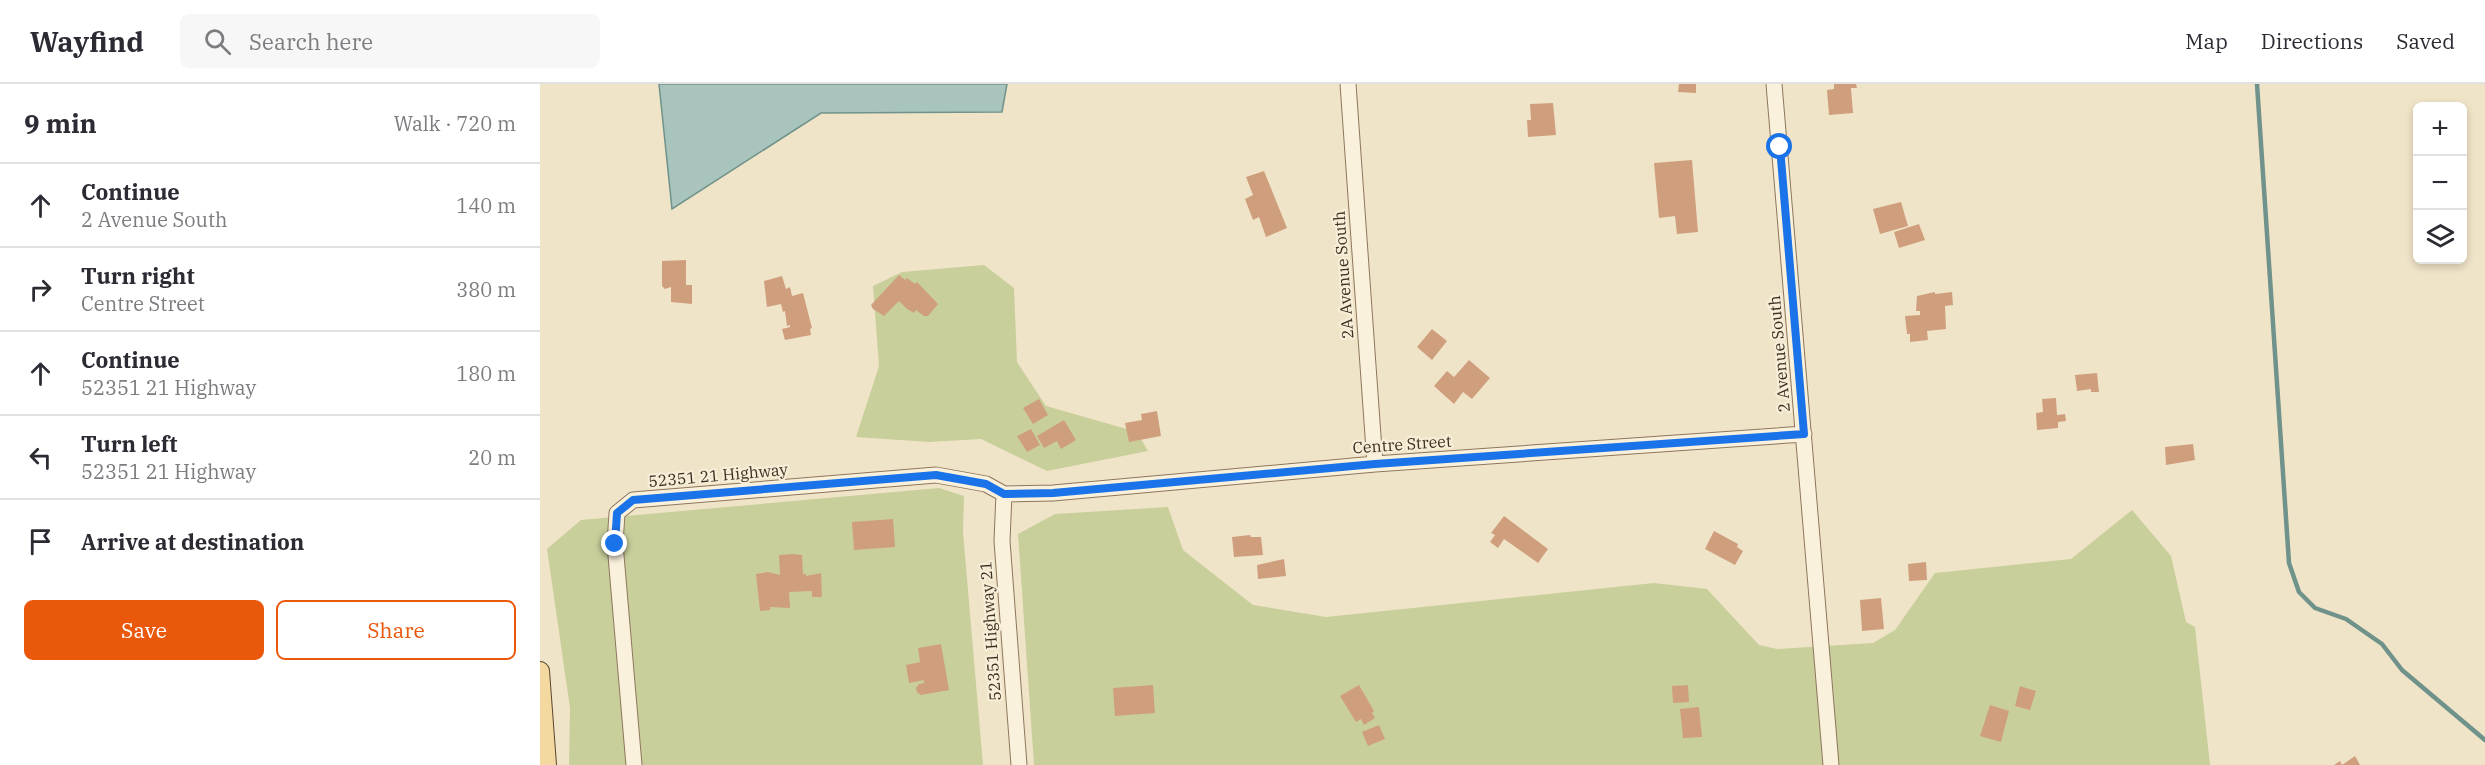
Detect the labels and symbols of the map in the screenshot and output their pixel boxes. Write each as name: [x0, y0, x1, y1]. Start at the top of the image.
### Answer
route start: [1766, 133, 1792, 159]
street label: 2A Avenue South: [1329, 210, 1357, 340]
street label: 2 Avenue South: [1764, 295, 1794, 413]
street label: Centre Street: [1352, 431, 1452, 457]
street label: 52351 21 Highway: [647, 459, 789, 491]
route end: [601, 530, 627, 556]
street label: 52351 Highway 21: [975, 560, 1005, 702]

